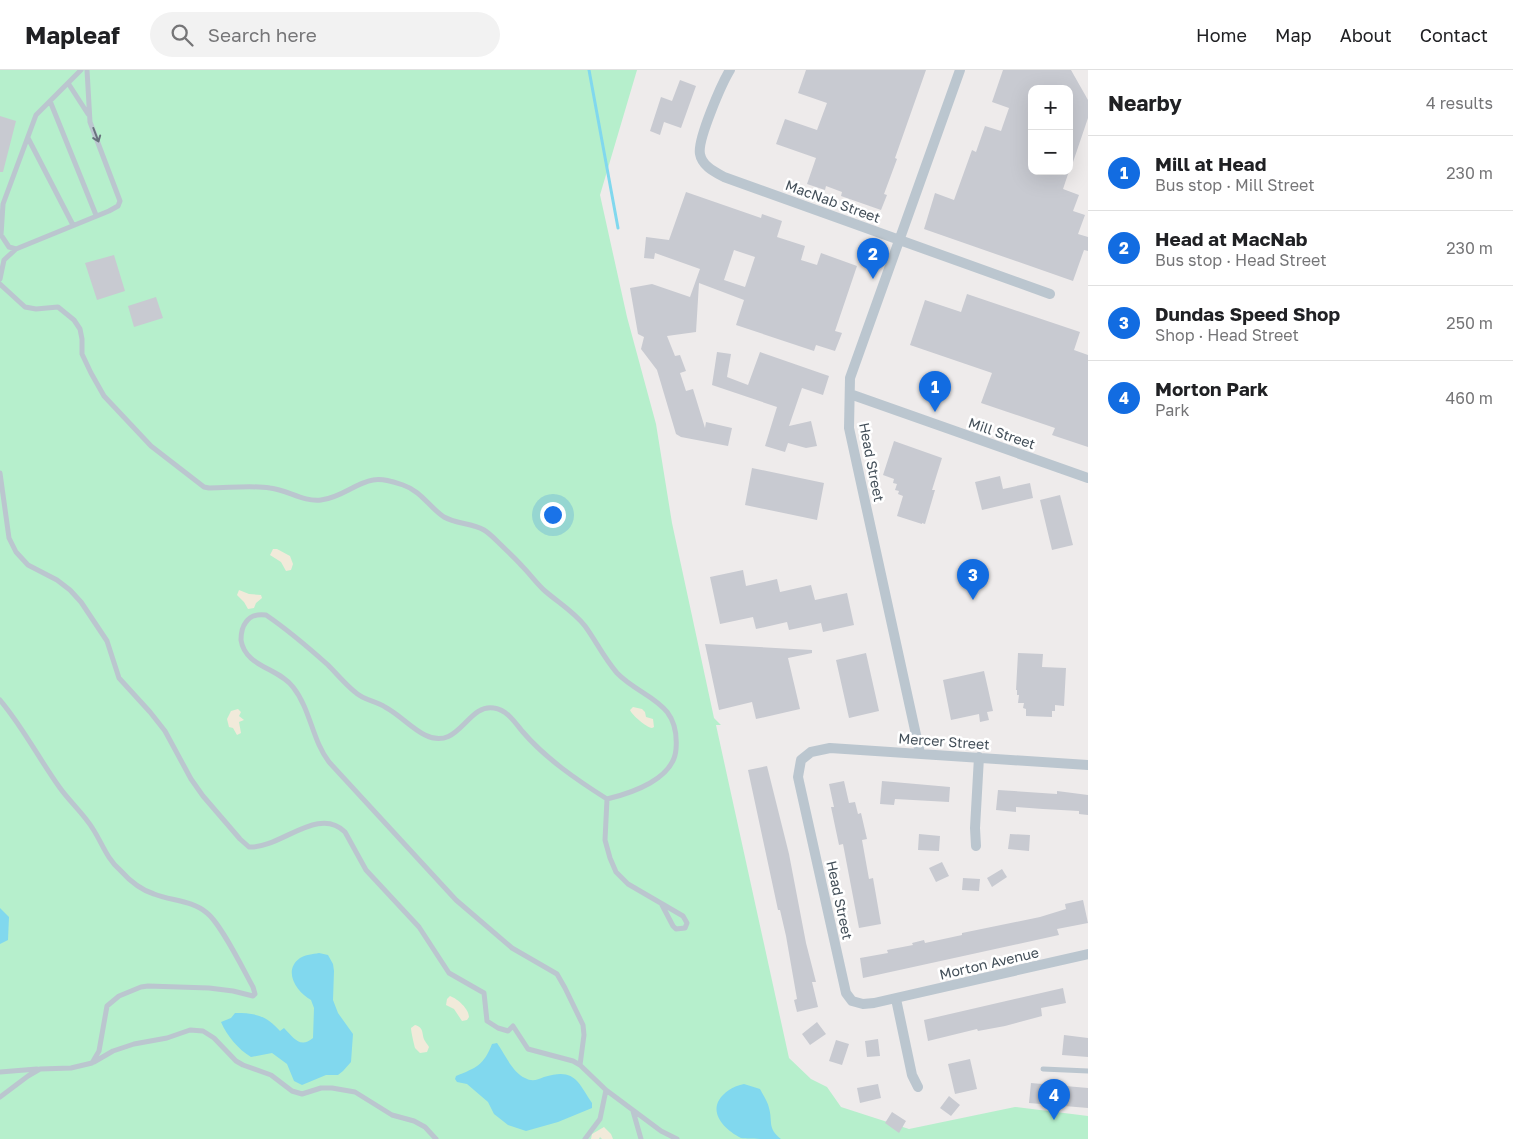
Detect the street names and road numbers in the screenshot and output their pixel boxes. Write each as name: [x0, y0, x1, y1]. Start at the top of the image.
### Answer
street label: MacNab Street: [783, 176, 883, 226]
street label: Mill Street: [966, 414, 1038, 452]
street label: Head Street: [856, 421, 888, 503]
street label: Mercer Street: [898, 729, 990, 753]
street label: Head Street: [823, 859, 857, 941]
street label: Morton Avenue: [938, 943, 1040, 983]

